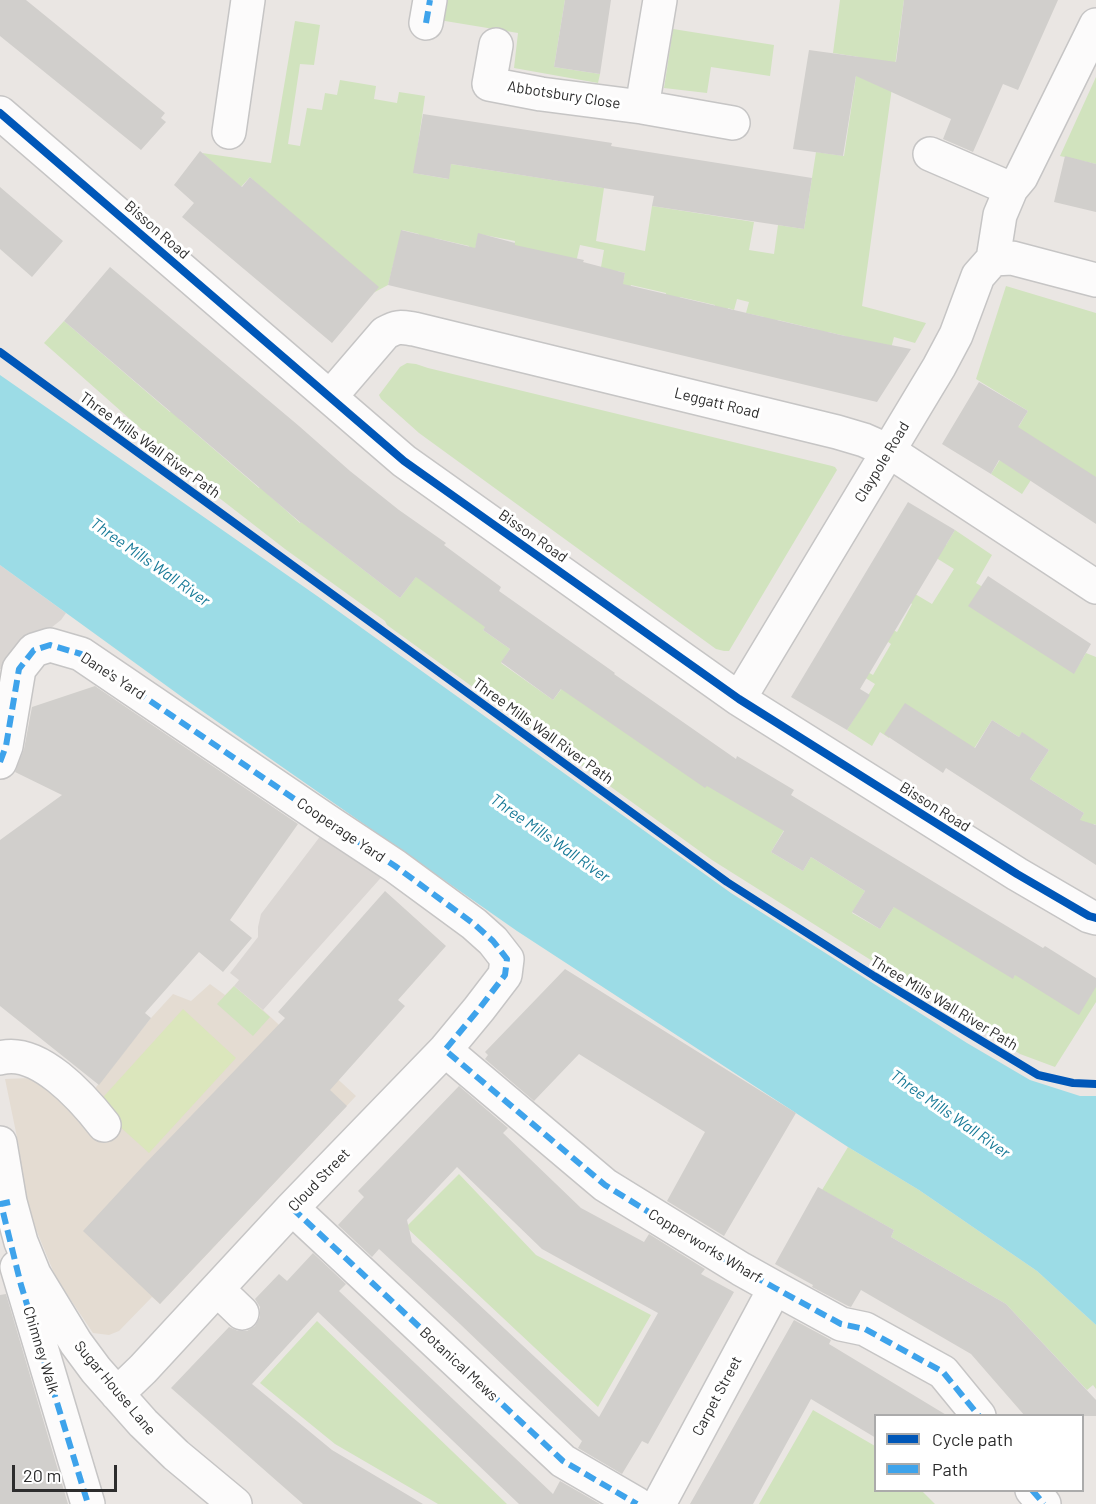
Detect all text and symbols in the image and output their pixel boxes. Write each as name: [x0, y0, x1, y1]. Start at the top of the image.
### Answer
street label: Abbotsbury Close: [506, 77, 622, 113]
street label: Bisson Road: [121, 197, 193, 263]
street label: Leggatt Road: [672, 384, 762, 422]
street label: Three Mills Wall River Path: [76, 388, 224, 502]
street label: Claypole Road: [851, 418, 913, 506]
street label: Bisson Road: [495, 506, 571, 566]
water label: Three Mills Wall River: [87, 514, 213, 610]
street label: Dane's Yard: [77, 648, 149, 704]
street label: Three Mills Wall River Path: [469, 674, 617, 788]
street label: Bisson Road: [896, 778, 974, 836]
water label: Three Mills Wall River: [487, 790, 613, 886]
street label: Cooperage Yard: [293, 794, 389, 866]
street label: Three Mills Wall River Path: [867, 952, 1021, 1054]
water label: Three Mills Wall River: [887, 1066, 1013, 1162]
street label: Cloud Street: [284, 1145, 354, 1215]
street label: Copperworks Wharf: [645, 1205, 765, 1287]
street label: Chimney Walk: [19, 1304, 63, 1396]
street label: Botanical Mews: [416, 1323, 502, 1405]
street label: Sugar House Lane: [70, 1337, 160, 1439]
street label: Carpet Street: [688, 1353, 746, 1439]
legend: [874, 1414, 1084, 1492]
text: Cycle path: [932, 1428, 1013, 1450]
scale bar: [15, 1453, 120, 1491]
text: Path: [932, 1458, 968, 1480]
text: 20 m: [23, 1464, 61, 1486]

